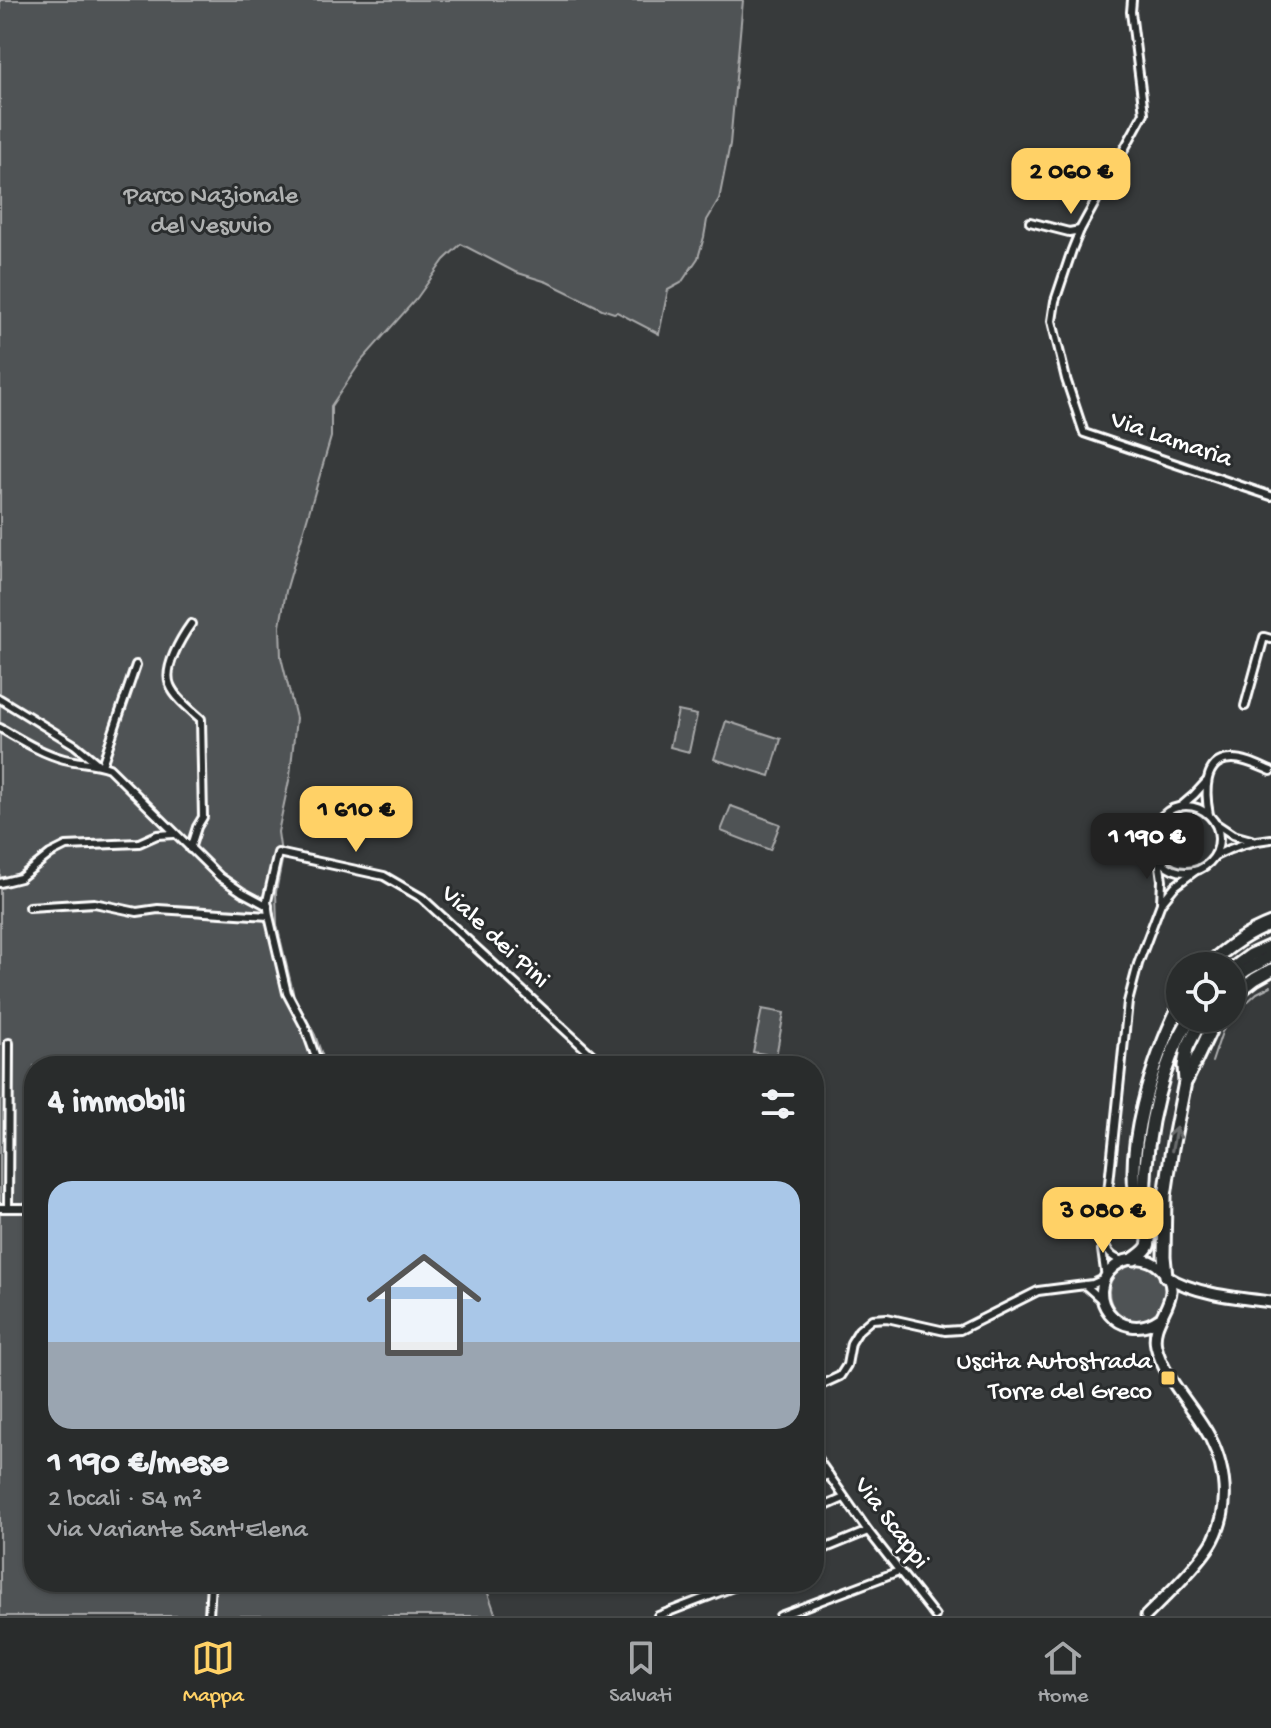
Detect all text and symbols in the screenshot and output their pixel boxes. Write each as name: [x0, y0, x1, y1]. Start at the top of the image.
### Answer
pin: 2 060 €: [997, 148, 1145, 216]
text: 2 060 €: [1029, 158, 1113, 189]
park label: Parco Nazionale del Vesuvio: [123, 182, 299, 243]
street label: Via Lamaria: [1105, 405, 1237, 477]
pin: 1 610 €: [282, 786, 430, 854]
text: 1 610 €: [318, 796, 394, 827]
pin: 1 190 €: [1073, 813, 1221, 881]
text: 1 190 €: [1109, 823, 1185, 854]
street label: Viale dei Pini: [432, 879, 555, 996]
map controls: [1166, 952, 1246, 1032]
button: locate: [1166, 952, 1246, 1032]
icon: filters: [756, 1082, 800, 1126]
text: 4 immobili: [48, 1084, 186, 1124]
one-way arrow: [1167, 1127, 1182, 1152]
pin: 3 080 €: [1029, 1187, 1177, 1255]
text: 3 080 €: [1060, 1197, 1146, 1228]
icon: home: [352, 1233, 496, 1377]
place label: Uscita Autostrada Torre del Greco: [957, 1348, 1154, 1409]
marker: Uscita Autostrada Torre del Greco: [1159, 1369, 1177, 1387]
text: 1 190 €/mese: [48, 1445, 228, 1485]
street label: Via Scappi: [845, 1471, 935, 1576]
text: 2 locali · 54 m²: [48, 1485, 202, 1516]
text: Via Variante Sant'Elena: [48, 1516, 308, 1547]
tab: Mappa: [183, 1636, 244, 1710]
tab: Salvati: [609, 1636, 672, 1710]
tab: Home: [1037, 1636, 1088, 1710]

